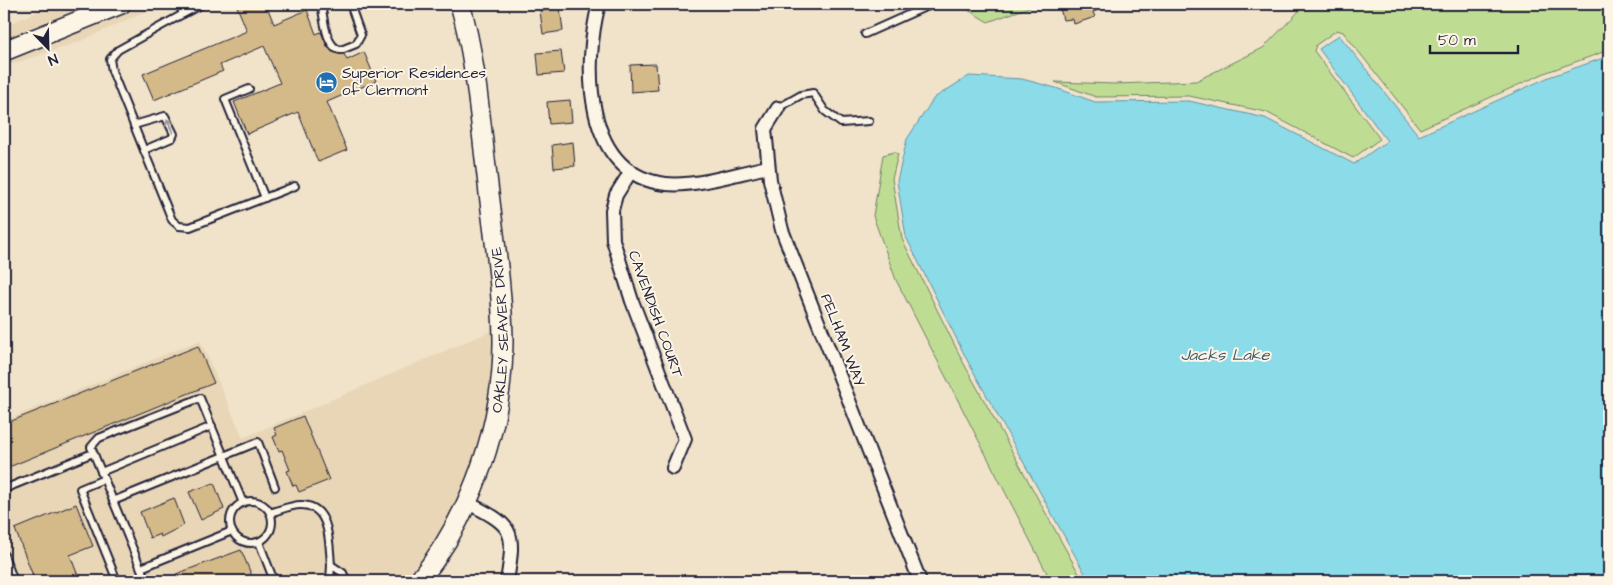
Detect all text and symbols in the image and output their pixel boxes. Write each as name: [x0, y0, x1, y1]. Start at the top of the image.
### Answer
north arrow: [22, 22, 72, 72]
scale bar: [1430, 22, 1518, 54]
text: 50 m: [1438, 30, 1476, 51]
text: N: [45, 48, 61, 70]
place label: Superior Residences of Clermont: [342, 63, 487, 101]
hotel icon: Superior Residences of Clermont: [314, 70, 338, 94]
one-way arrow: [165, 119, 175, 134]
street label: OAKLEY SEAVER DRIVE: [486, 246, 514, 415]
street label: CAVENDISH COURT: [623, 248, 688, 381]
street label: PELHAM WAY: [815, 291, 870, 390]
water label: Jacks Lake: [1181, 344, 1271, 366]

